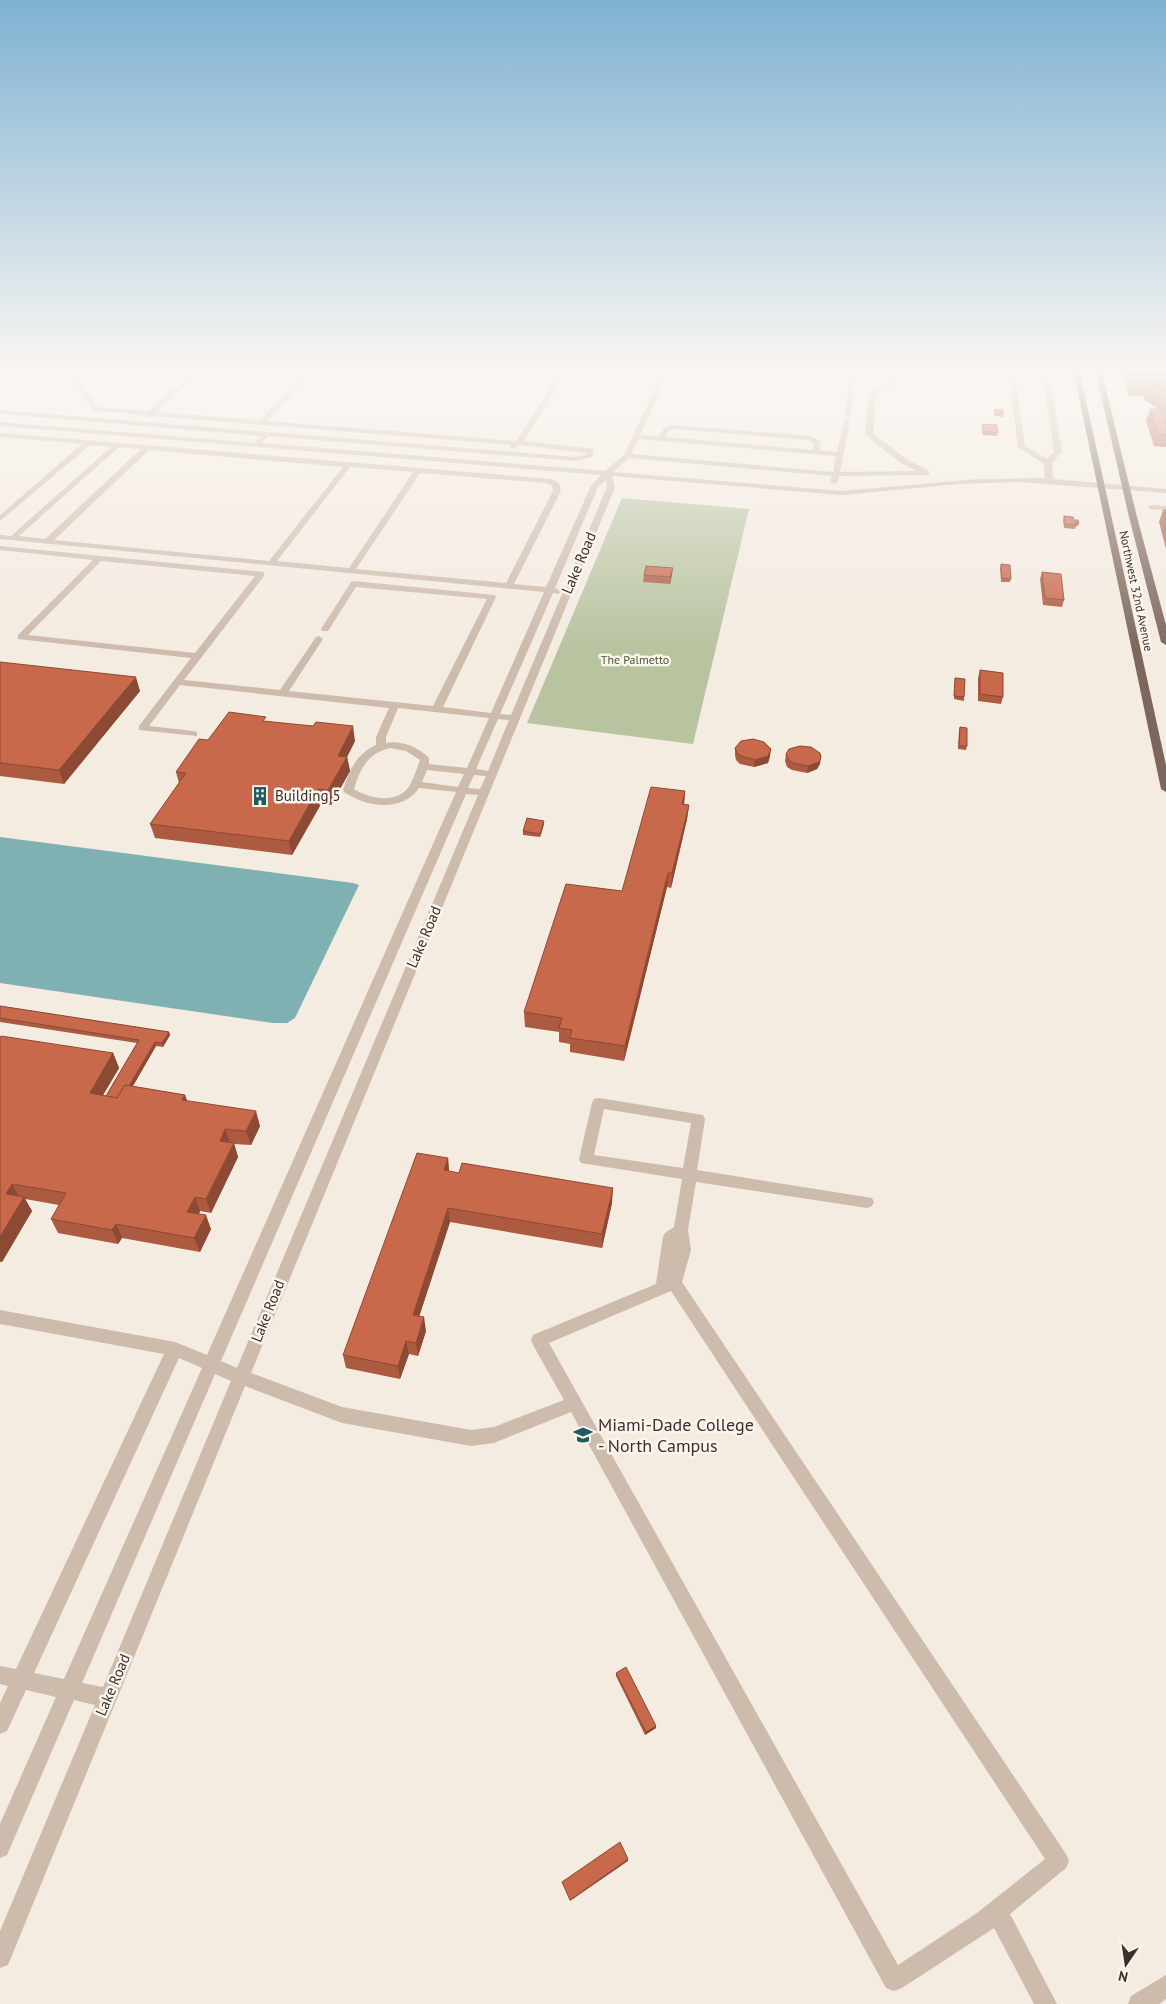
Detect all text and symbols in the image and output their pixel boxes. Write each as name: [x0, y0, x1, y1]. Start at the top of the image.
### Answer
street label: Lake Road: [557, 529, 600, 597]
street label: Northwest 32nd Avenue: [1116, 529, 1157, 653]
park label: The Palmetto: [601, 652, 669, 667]
building icon: Building 5: [249, 785, 271, 807]
place label: Building 5: [275, 786, 341, 805]
street label: Lake Road: [402, 903, 445, 971]
street label: Lake Road: [247, 1277, 289, 1345]
place label: Miami-Dade College - North Campus: [598, 1413, 754, 1457]
school or university icon: Miami-Dade College - North Campus: [572, 1424, 594, 1446]
street label: Lake Road: [91, 1651, 134, 1719]
north arrow: [1101, 1939, 1151, 1989]
text: N: [1117, 1967, 1130, 1986]

